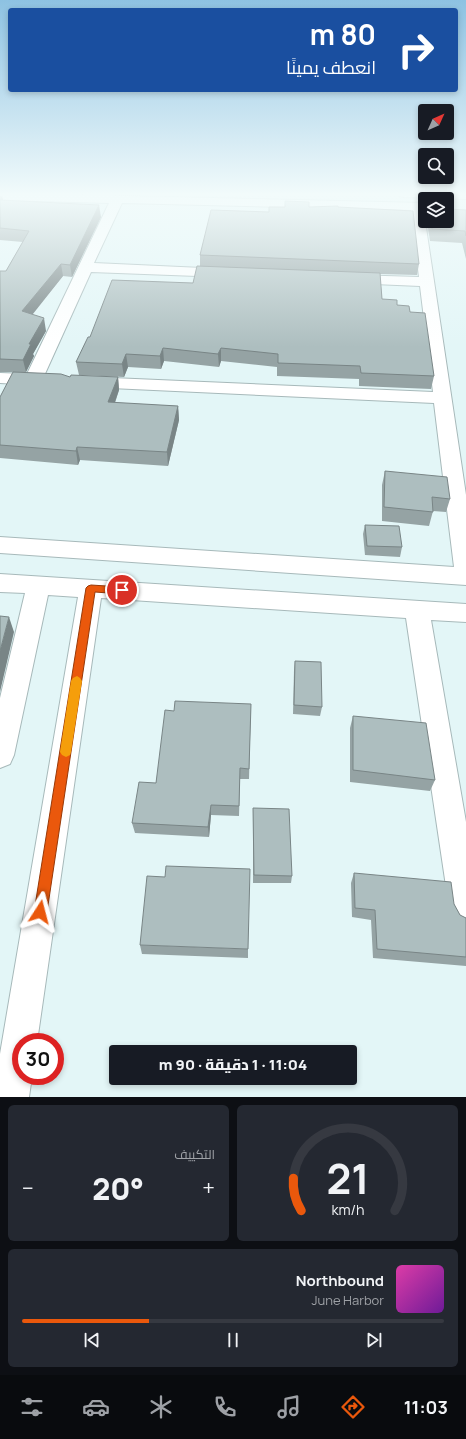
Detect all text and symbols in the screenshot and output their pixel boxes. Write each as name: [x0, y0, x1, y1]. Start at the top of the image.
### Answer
text: 80 m: [310, 15, 376, 53]
icon: right: [390, 24, 442, 76]
text: انعطف يمينًا: [286, 55, 376, 79]
north arrow: [418, 104, 454, 140]
map controls: [418, 104, 454, 228]
button: search: [418, 148, 454, 184]
button: layers: [418, 192, 454, 228]
pin: [105, 573, 139, 607]
icon: arrive: [111, 579, 133, 601]
position arrow: [19, 891, 61, 933]
speed limit sign: 30: [12, 1033, 64, 1085]
text: 11:04 · 1 دقيقة · 90 m: [159, 1054, 307, 1075]
text: التكييف: [174, 1145, 215, 1163]
text: 21: [326, 1150, 369, 1206]
text: 20°: [92, 1168, 144, 1209]
text: −: [22, 1173, 34, 1203]
text: +: [202, 1173, 215, 1203]
text: km/h: [331, 1200, 364, 1219]
text: Northbound: [296, 1270, 384, 1291]
text: June Harbor: [311, 1291, 384, 1309]
icon: previous: [81, 1329, 103, 1351]
icon: pause: [222, 1329, 244, 1351]
icon: next: [363, 1329, 385, 1351]
icon: filters: [18, 1393, 46, 1421]
icon: car: [82, 1393, 110, 1421]
icon: climate: [147, 1393, 175, 1421]
icon: phone: [211, 1393, 239, 1421]
icon: music: [275, 1393, 303, 1421]
icon: directions: [339, 1393, 367, 1421]
text: 11:03: [404, 1395, 448, 1419]

